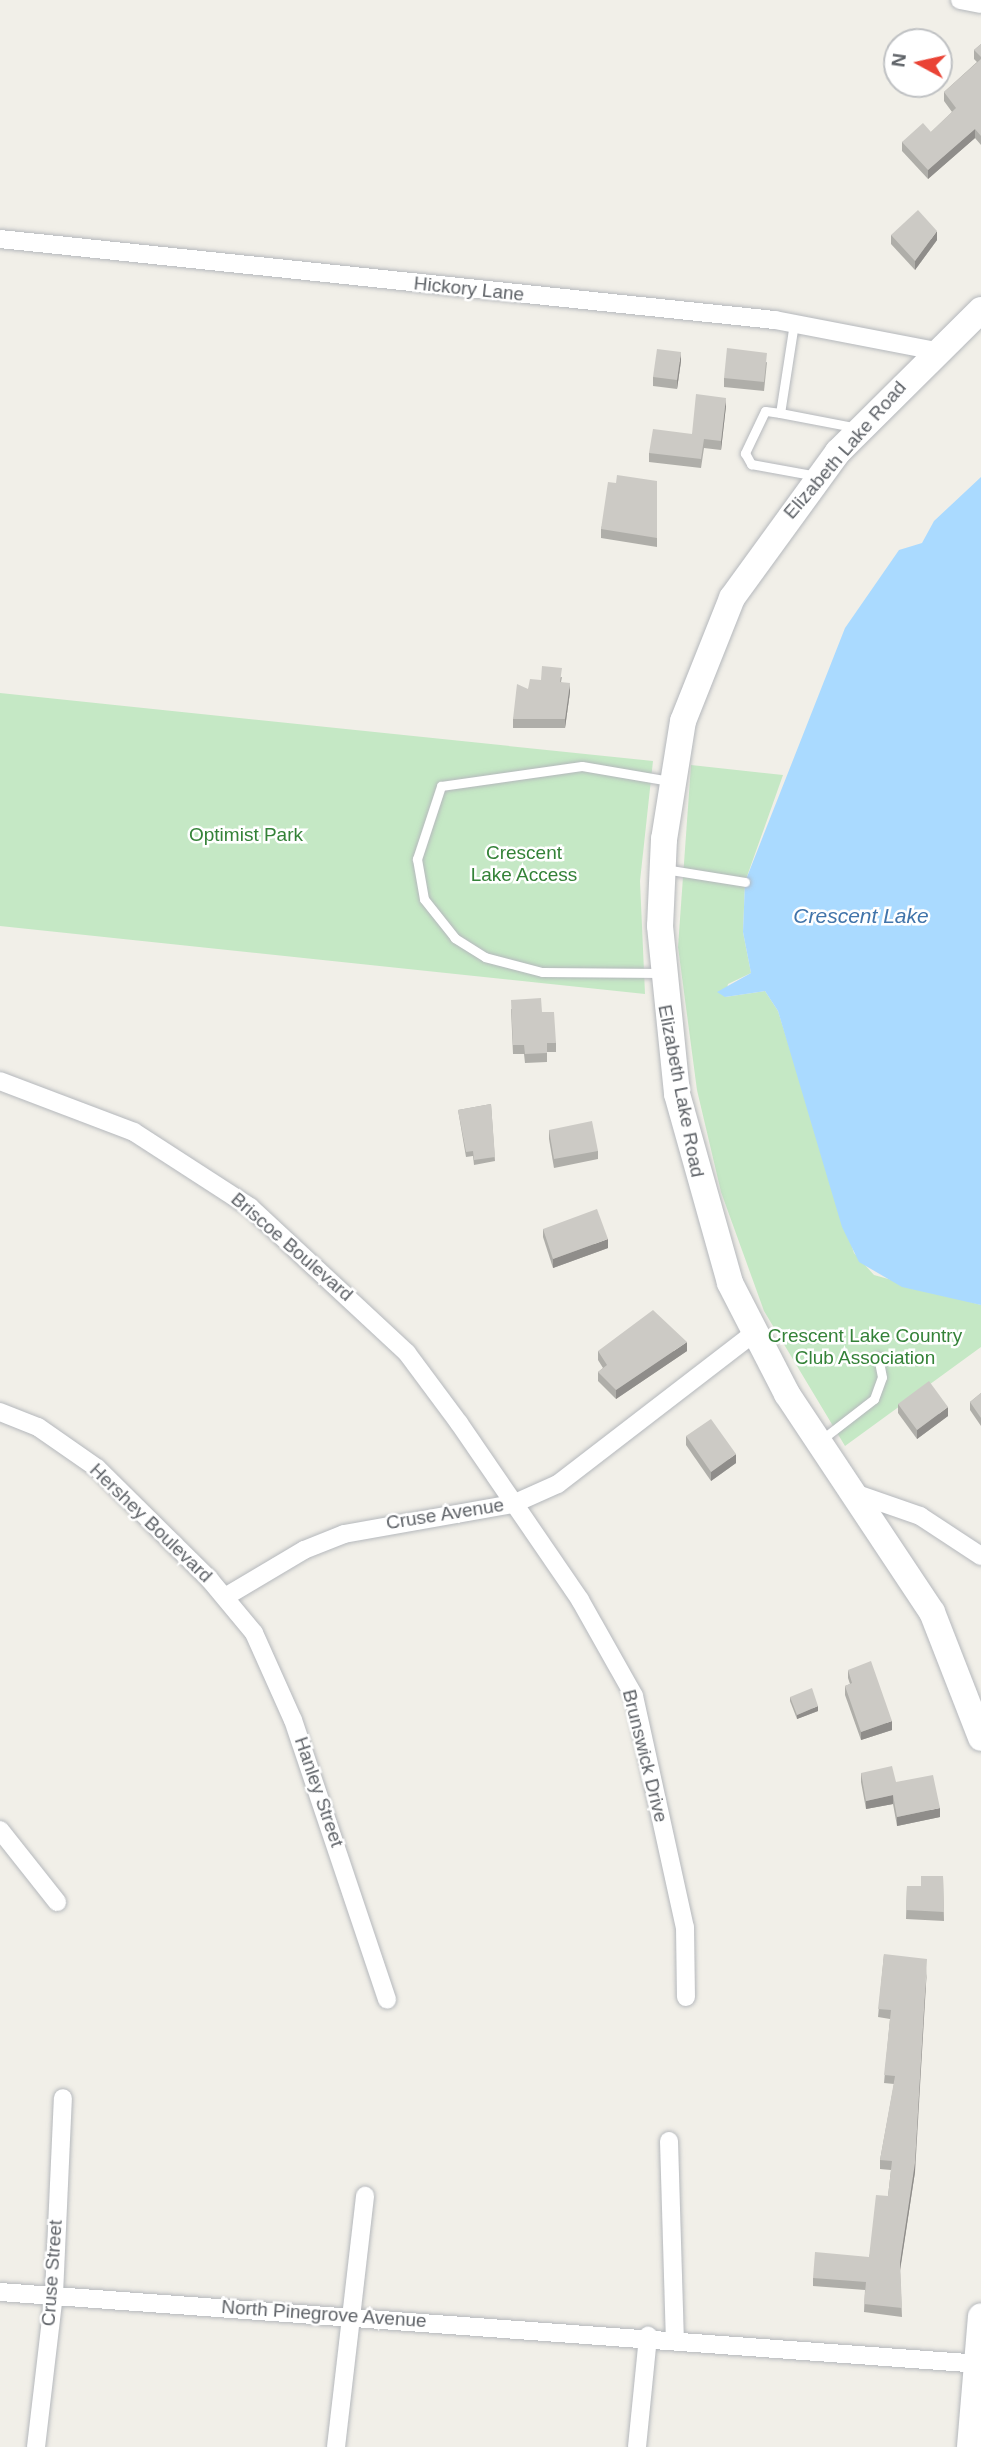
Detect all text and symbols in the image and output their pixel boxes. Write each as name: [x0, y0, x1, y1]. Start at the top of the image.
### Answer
north arrow: [883, 28, 953, 98]
text: N: [887, 52, 910, 69]
street label: Hickory Lane: [413, 272, 525, 306]
street label: Elizabeth Lake Road: [779, 376, 911, 524]
park label: Optimist Park: [189, 824, 303, 846]
park label: Crescent Lake Access: [470, 842, 578, 886]
water label: Crescent Lake: [793, 903, 929, 929]
street label: Elizabeth Lake Road: [653, 1003, 709, 1179]
street label: Briscoe Boulevard: [226, 1188, 358, 1306]
park label: Crescent Lake Country Club Association: [768, 1325, 962, 1369]
street label: Hershey Boulevard: [85, 1459, 217, 1587]
street label: Cruse Avenue: [384, 1493, 506, 1535]
street label: Brunswick Drive: [617, 1687, 673, 1825]
street label: Hanley Street: [289, 1734, 349, 1850]
street label: Cruse Street: [37, 2219, 67, 2327]
street label: North Pinegrove Avenue: [220, 2295, 428, 2333]

